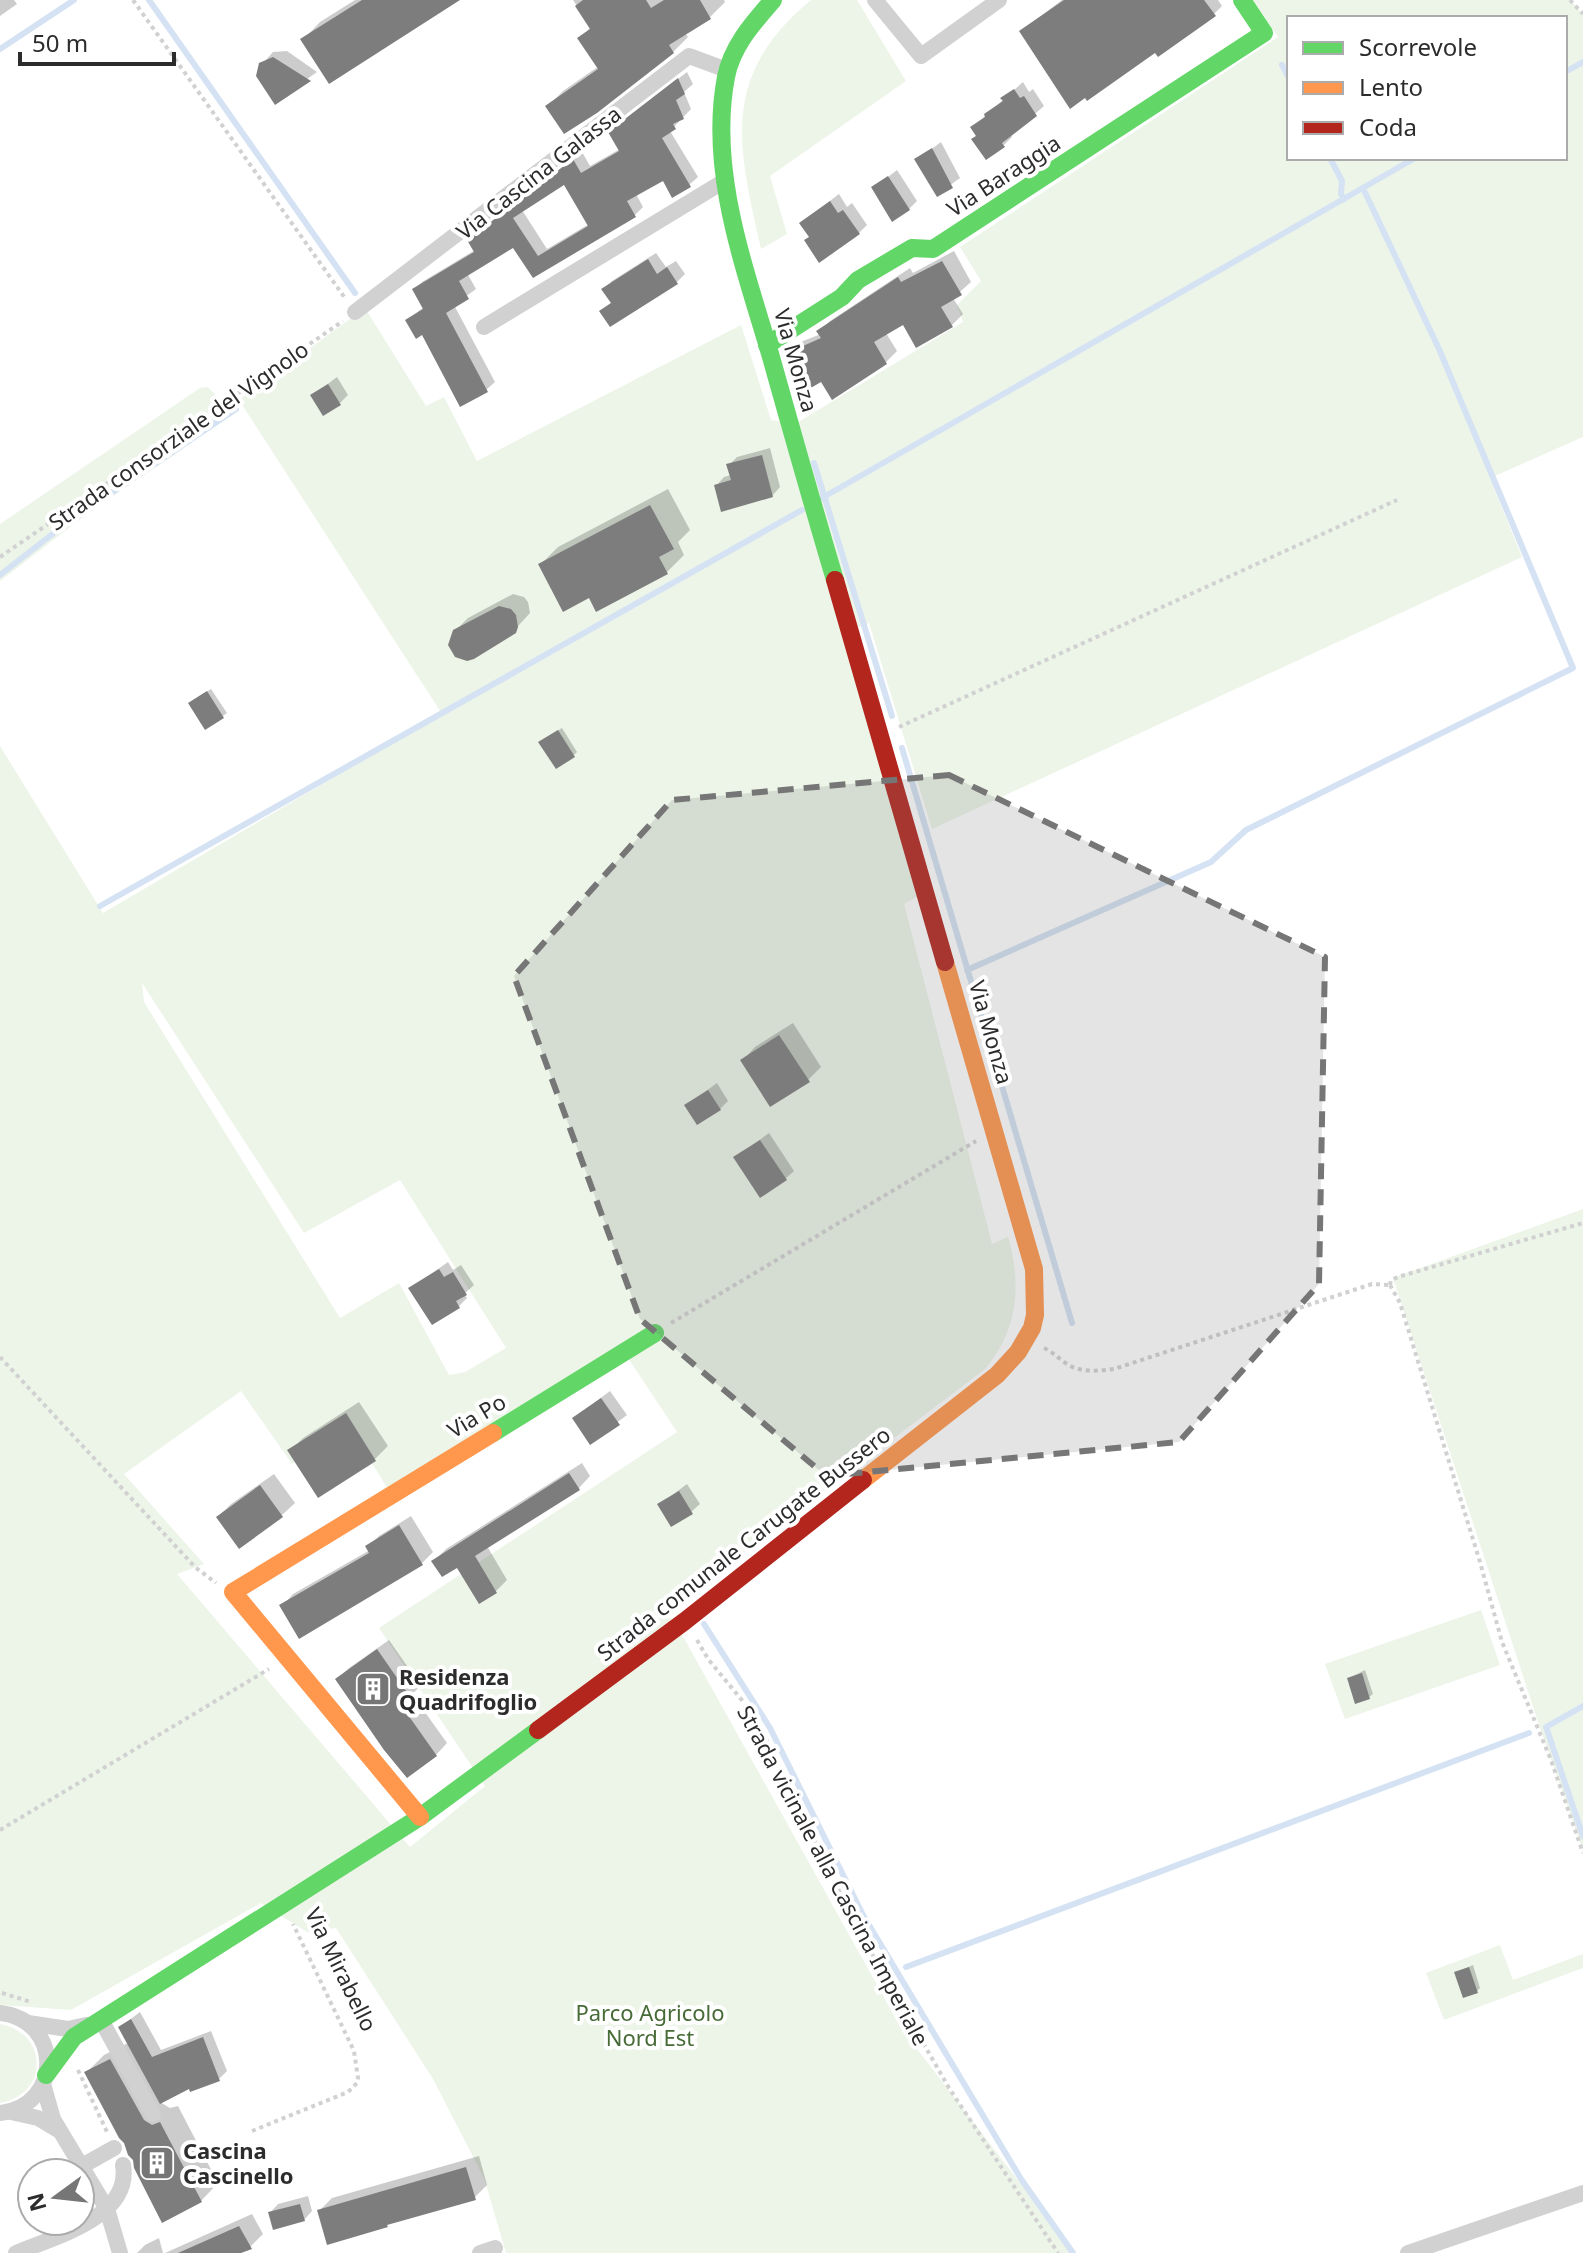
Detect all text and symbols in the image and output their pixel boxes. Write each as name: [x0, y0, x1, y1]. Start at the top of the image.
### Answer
scale bar: [20, 16, 174, 66]
legend: [1287, 16, 1567, 160]
text: 50 m: [32, 26, 88, 59]
text: Scorrevole: [1359, 30, 1477, 63]
text: Lento: [1359, 70, 1423, 103]
street label: Via Cascina Galassa: [449, 98, 627, 246]
text: Coda: [1359, 110, 1417, 143]
street label: Via Baraggia: [940, 127, 1066, 223]
street label: Via Monza: [768, 305, 826, 415]
street label: Strada consorziale del Vignolo: [42, 334, 314, 536]
street label: Via Monza: [963, 977, 1021, 1087]
street label: Via Po: [441, 1386, 511, 1444]
street label: Strada comunale Carugate Bussero: [590, 1419, 896, 1667]
place label: Residenza Quadrifoglio: [399, 1661, 537, 1716]
building icon: Residenza Quadrifoglio: [354, 1670, 392, 1708]
street label: Strada vicinale alla Cascina Imperiale: [731, 1700, 937, 2050]
street label: Via Mirabello: [299, 1902, 385, 2036]
park label: Parco Agricolo Nord Est: [575, 1997, 725, 2052]
place label: Cascina Cascinello: [183, 2135, 294, 2190]
building icon: Cascina Cascinello: [138, 2144, 176, 2182]
north arrow: [16, 2157, 96, 2237]
text: N: [19, 2190, 53, 2215]

